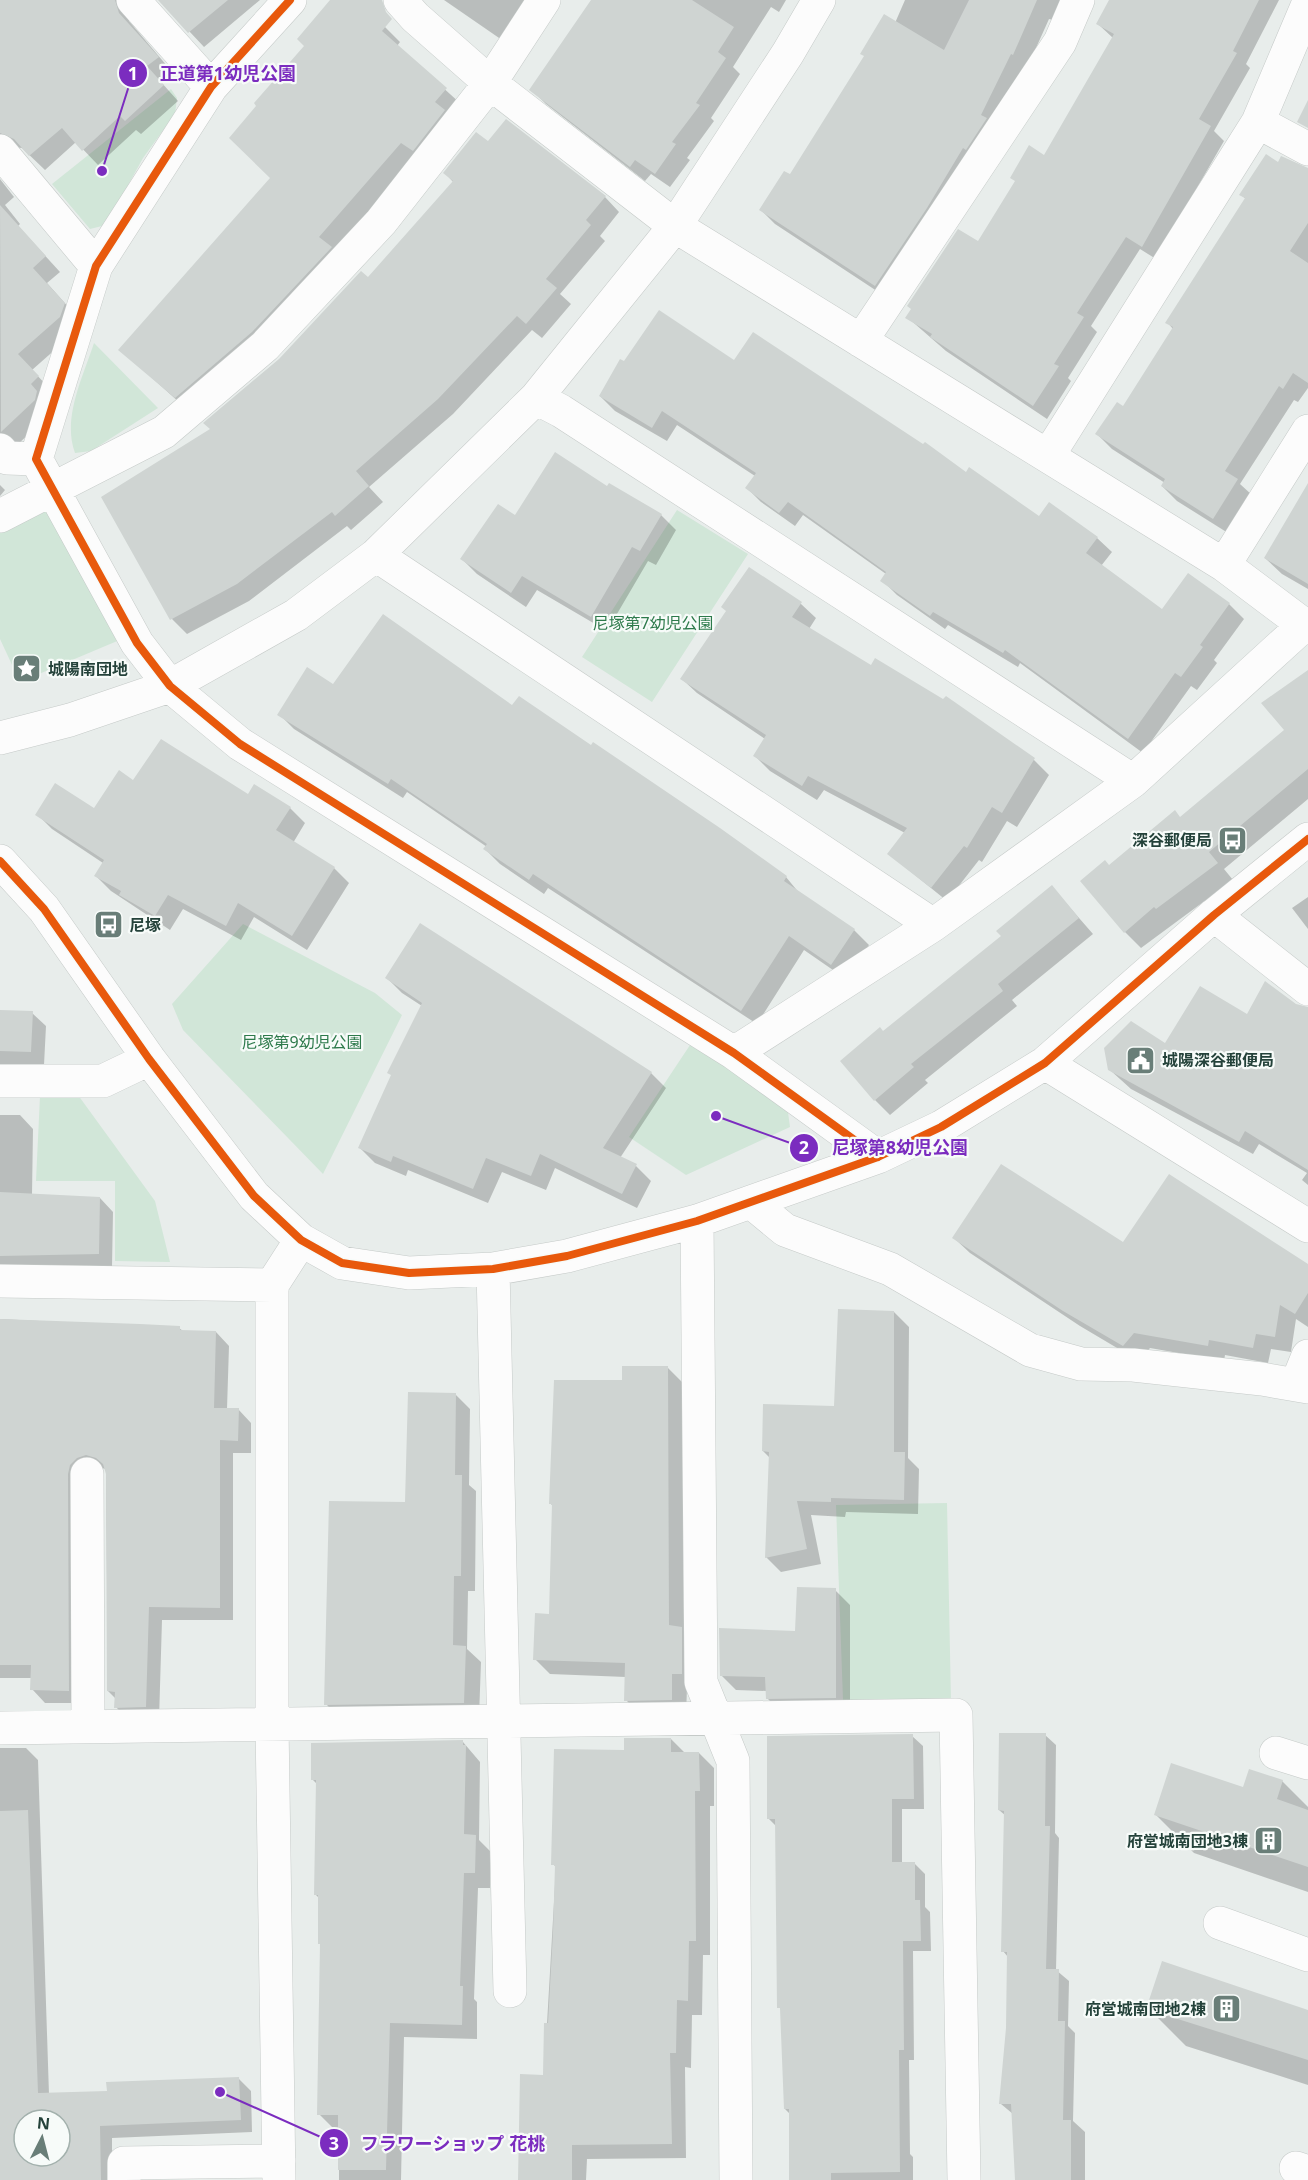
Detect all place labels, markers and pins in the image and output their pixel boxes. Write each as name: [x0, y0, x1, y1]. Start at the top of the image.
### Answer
callout: 正道第1幼児公園: [118, 55, 308, 91]
place icon: 城陽南団地: [11, 653, 43, 685]
place label: 城陽南団地: [48, 658, 128, 680]
bus stop icon: 深谷郵便局: [1217, 824, 1249, 856]
place label: 深谷郵便局: [1132, 829, 1212, 851]
bus stop icon: 尼塚: [92, 909, 124, 941]
place label: 尼塚: [129, 914, 161, 936]
public building icon: 城陽深谷郵便局: [1125, 1044, 1157, 1076]
place label: 城陽深谷郵便局: [1162, 1049, 1274, 1071]
callout: 尼塚第8幼児公園: [789, 1130, 980, 1166]
building icon: 府営城南団地3棟: [1253, 1825, 1285, 1857]
place label: 府営城南団地3棟: [1127, 1830, 1248, 1852]
building icon: 府営城南団地2棟: [1211, 1993, 1243, 2025]
place label: 府営城南団地2棟: [1085, 1998, 1206, 2020]
callout: フラワーショップ 花桃: [319, 2125, 558, 2161]

